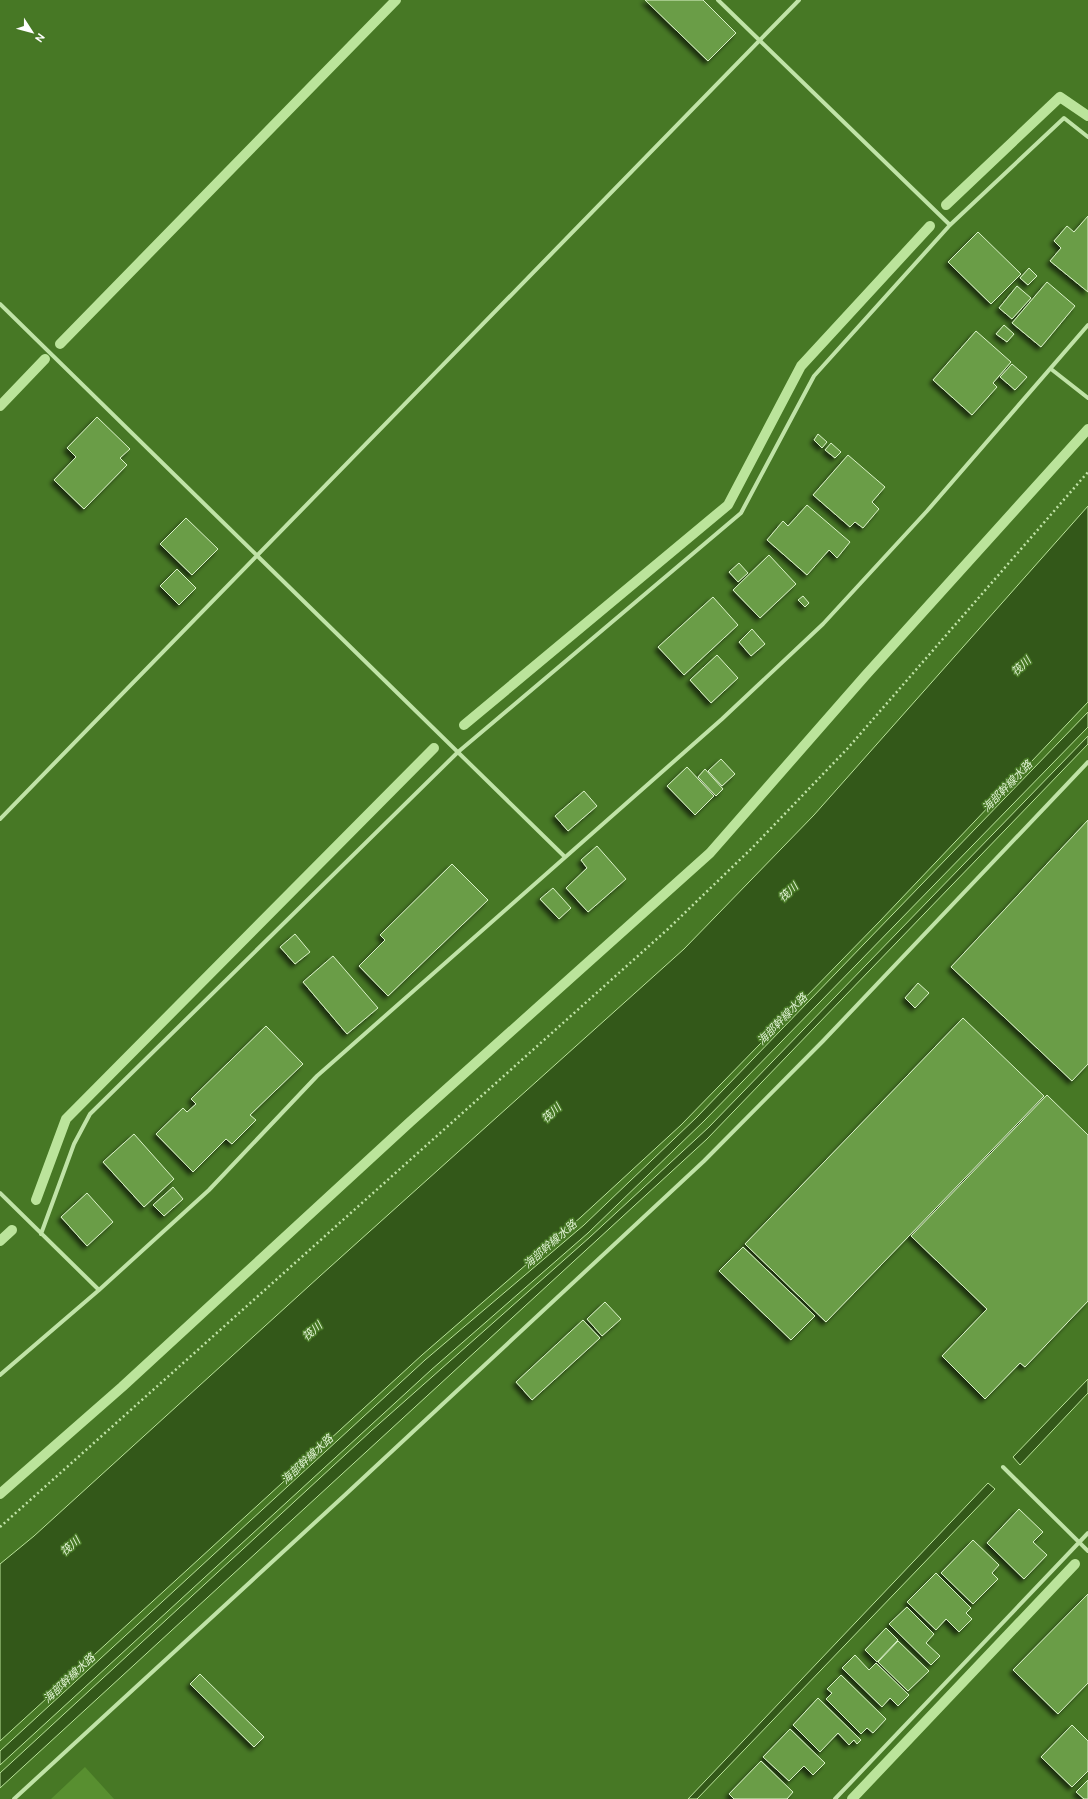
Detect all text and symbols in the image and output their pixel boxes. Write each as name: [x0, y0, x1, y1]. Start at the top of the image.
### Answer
north arrow: [12, 12, 52, 52]
text: N: [33, 31, 47, 45]
water label: 筏川: [1009, 653, 1034, 678]
water label: 海部幹線水路: [980, 757, 1035, 814]
water label: 筏川: [776, 879, 801, 904]
water label: 海部幹線水路: [755, 990, 810, 1047]
water label: 筏川: [539, 1100, 564, 1125]
water label: 海部幹線水路: [521, 1217, 580, 1270]
water label: 筏川: [300, 1319, 325, 1343]
water label: 海部幹線水路: [279, 1431, 336, 1486]
water label: 筏川: [58, 1534, 83, 1558]
water label: 海部幹線水路: [41, 1650, 98, 1705]

